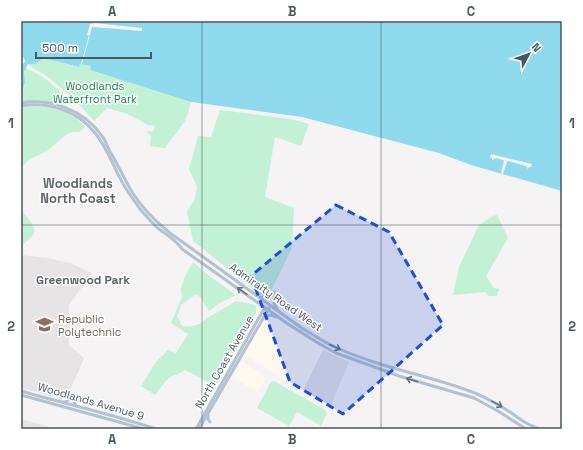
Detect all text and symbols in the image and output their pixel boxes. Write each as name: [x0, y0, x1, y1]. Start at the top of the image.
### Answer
text: A: [108, 3, 117, 20]
text: B: [288, 3, 297, 20]
text: C: [467, 3, 475, 20]
scale bar: [36, 34, 151, 60]
north arrow: [509, 34, 549, 74]
text: 500 m: [42, 40, 78, 56]
text: N: [529, 40, 544, 55]
park label: Woodlands Waterfront Park: [53, 79, 137, 106]
text: 1: [8, 115, 14, 132]
text: 1: [569, 115, 575, 132]
district label: Woodlands North Coast: [40, 175, 116, 207]
street label: Admiralty Road West: [227, 260, 325, 334]
district label: Greenwood Park: [36, 272, 130, 288]
one-way arrow: [237, 287, 248, 295]
place label: Republic Polytechnic: [58, 312, 121, 339]
street label: North Coast Avenue: [192, 313, 256, 411]
school or university icon: Republic Polytechnic: [35, 315, 55, 335]
text: 2: [7, 318, 15, 335]
text: 2: [568, 318, 576, 335]
one-way arrow: [329, 344, 341, 351]
one-way arrow: [407, 375, 419, 383]
street label: Woodlands Avenue 9: [36, 379, 146, 423]
one-way arrow: [491, 401, 503, 409]
text: A: [108, 431, 117, 448]
text: B: [288, 431, 297, 448]
text: C: [467, 431, 475, 448]

